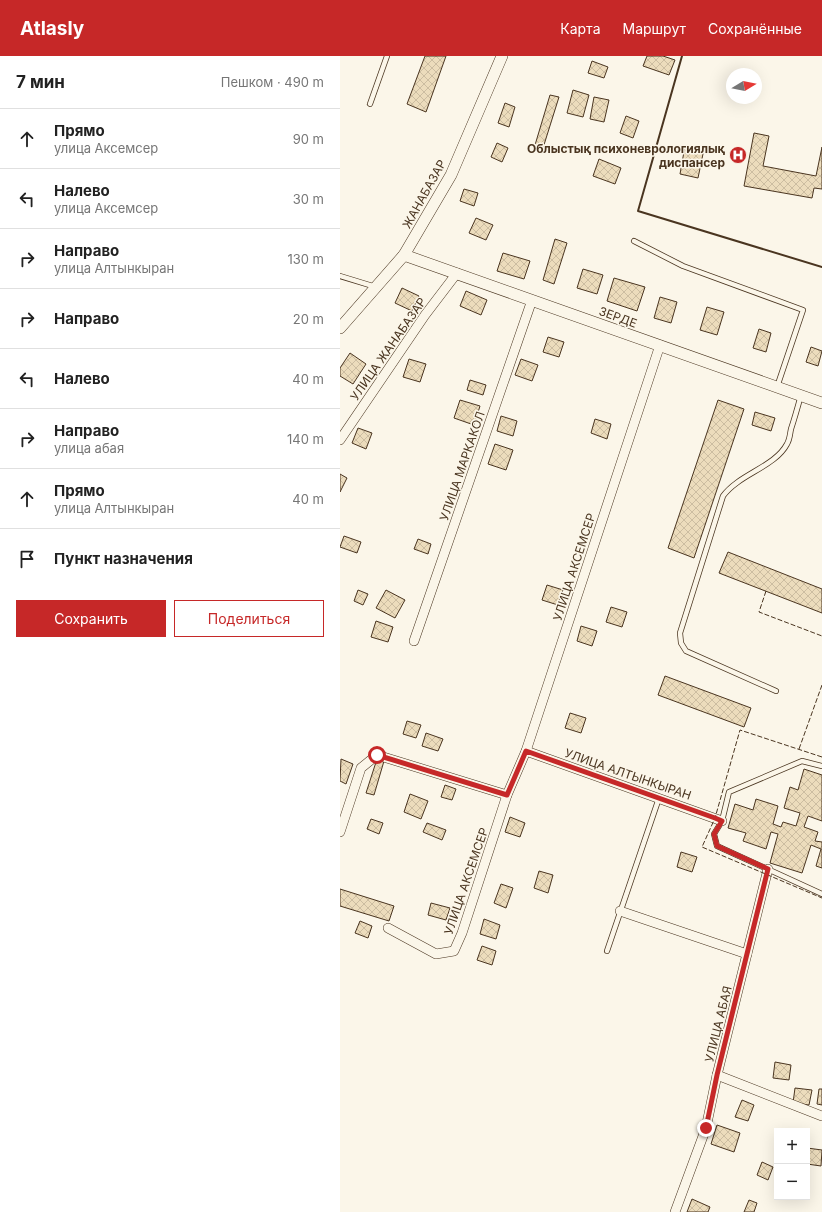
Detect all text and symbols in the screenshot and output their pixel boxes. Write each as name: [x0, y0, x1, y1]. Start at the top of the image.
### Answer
text: Atlasly: [20, 17, 84, 40]
text: Карта: [560, 20, 601, 37]
text: Маршрут: [623, 20, 686, 37]
text: Сохранённые: [708, 20, 802, 37]
north arrow: [726, 68, 762, 104]
text: 7 мин: [16, 72, 65, 92]
text: Пешком · 490 m: [221, 74, 324, 90]
text: Прямо: [54, 121, 105, 140]
icon: ahead: [16, 128, 38, 150]
text: 90 m: [293, 131, 324, 147]
text: улица Аксемсер: [54, 140, 158, 156]
place label: Облыстық психоневрологиялық диспансер: [527, 141, 726, 170]
hospital icon: Облыстық психоневрологиялық диспансер: [728, 145, 748, 165]
street label: ЖАНАБАЗАР: [399, 157, 449, 231]
text: Налево: [54, 181, 110, 200]
icon: left: [16, 188, 38, 210]
text: 30 m: [293, 191, 324, 207]
text: улица Аксемсер: [54, 200, 158, 216]
text: Направо: [54, 241, 119, 260]
icon: right: [16, 248, 38, 270]
text: 130 m: [287, 251, 324, 267]
text: улица Алтынкыран: [54, 260, 174, 276]
street label: УЛИЦА ЖАНАБАЗАР: [347, 294, 429, 403]
street label: ЗЕРДЕ: [597, 303, 639, 331]
icon: right: [16, 308, 38, 330]
text: Направо: [54, 309, 119, 328]
text: 20 m: [293, 311, 324, 327]
icon: left: [16, 368, 38, 390]
text: Налево: [54, 369, 110, 388]
text: 40 m: [292, 371, 324, 387]
street label: УЛИЦА МАРКАКОЛ: [436, 409, 488, 523]
text: Направо: [54, 421, 119, 440]
icon: right: [16, 428, 38, 450]
text: 140 m: [287, 431, 324, 447]
text: улица абая: [54, 440, 124, 456]
text: Прямо: [54, 481, 105, 500]
icon: ahead: [16, 488, 38, 510]
text: 40 m: [292, 491, 324, 507]
text: улица Алтынкыран: [54, 500, 174, 516]
street label: УЛИЦА АКСЕМСЕР: [550, 511, 599, 623]
icon: arrive: [16, 548, 38, 570]
text: Пункт назначения: [54, 549, 193, 568]
button: Сохранить: [16, 600, 166, 637]
button: Поделиться: [174, 600, 324, 637]
street label: УЛИЦА АЛТЫНКЫРАН: [563, 745, 693, 803]
route start: [368, 746, 386, 764]
street label: УЛИЦА АКСЕМСЕР: [441, 825, 491, 937]
street label: УЛИЦА АБАЯ: [701, 984, 735, 1064]
route end: [697, 1119, 715, 1137]
map controls: [774, 1128, 810, 1200]
button: +: [774, 1128, 810, 1164]
button: −: [774, 1164, 810, 1200]

